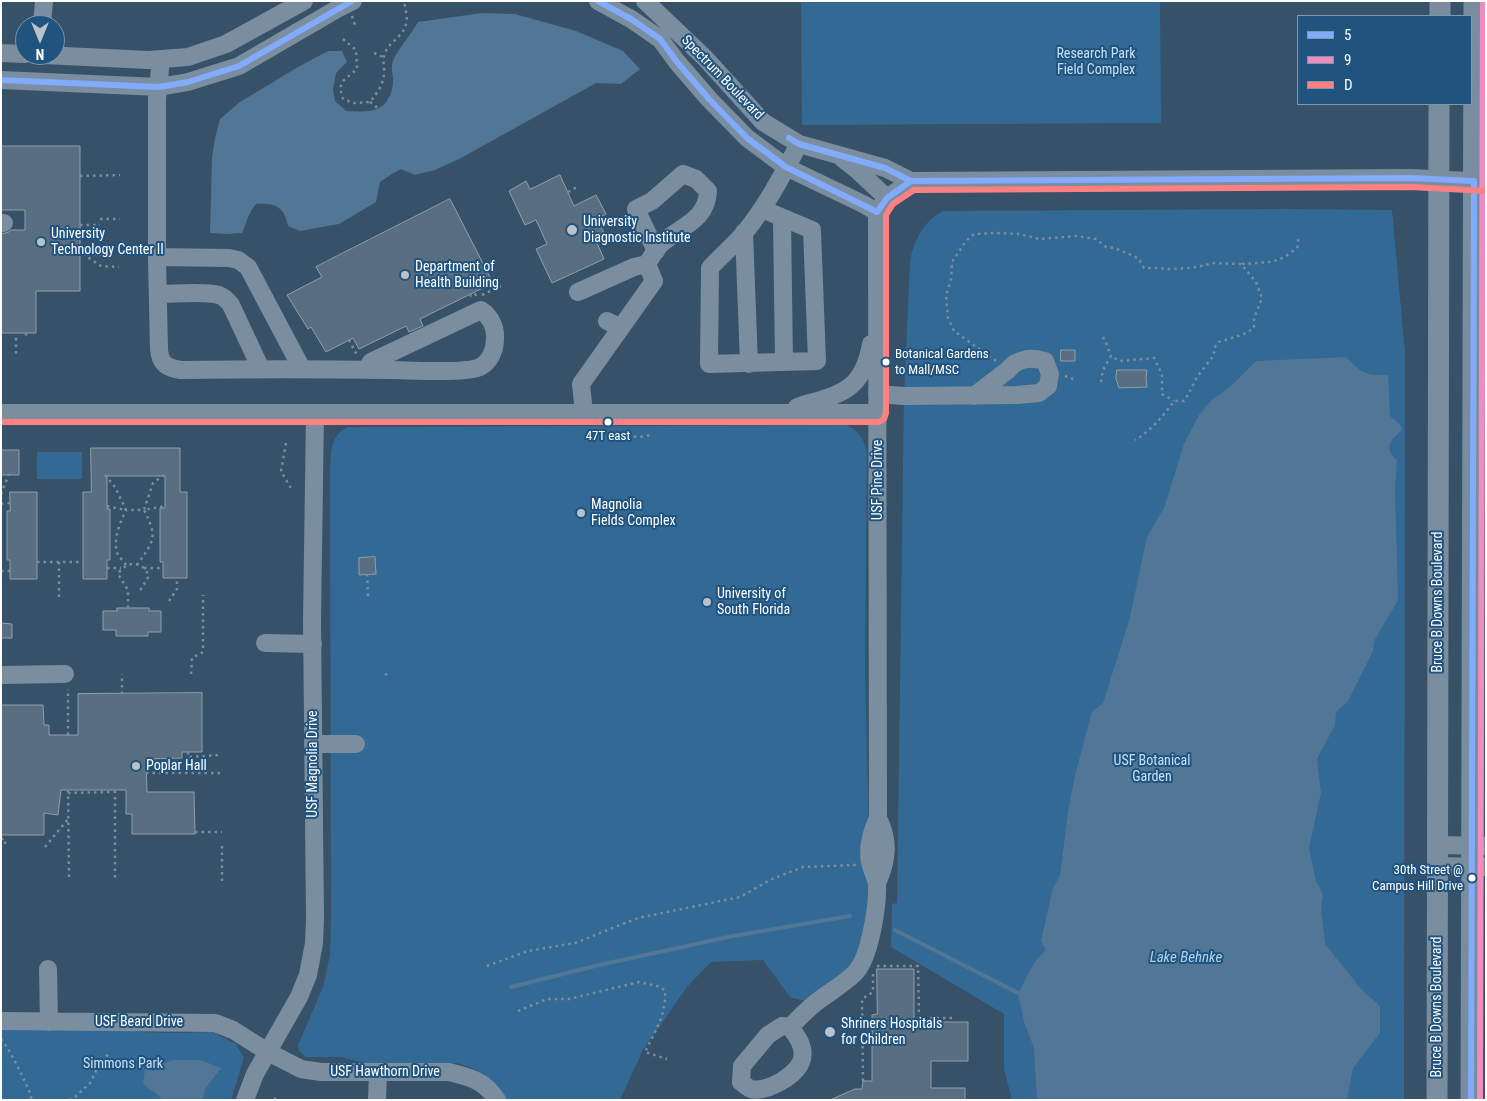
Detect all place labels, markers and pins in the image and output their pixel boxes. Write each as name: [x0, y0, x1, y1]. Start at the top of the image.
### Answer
place label: University Diagnostic Institute: [583, 214, 691, 246]
marker: University Diagnostic Institute: [565, 223, 579, 237]
place label: University Technology Center II: [51, 226, 164, 258]
marker: University Technology Center II: [35, 236, 47, 248]
place label: Department of Health Building: [415, 259, 499, 292]
marker: Department of Health Building: [399, 269, 411, 281]
place label: Botanical Gardens to Mall/MSC: [895, 347, 989, 378]
marker: Botanical Gardens to Mall/MSC: [881, 357, 891, 367]
marker: 47T east: [603, 417, 613, 427]
place label: 47T east: [586, 429, 630, 445]
place label: Magnolia Fields Complex: [591, 497, 676, 530]
marker: Magnolia Fields Complex: [575, 507, 587, 519]
place label: University of South Florida: [717, 586, 790, 618]
marker: University of South Florida: [701, 596, 713, 608]
place label: Poplar Hall: [146, 758, 207, 774]
marker: Poplar Hall: [130, 760, 142, 772]
place label: 30th Street @ Campus Hill Drive: [1372, 863, 1463, 894]
marker: 30th Street @ Campus Hill Drive: [1467, 873, 1477, 883]
place label: Shriners Hospitals for Children: [841, 1016, 942, 1048]
marker: Shriners Hospitals for Children: [823, 1025, 837, 1039]

